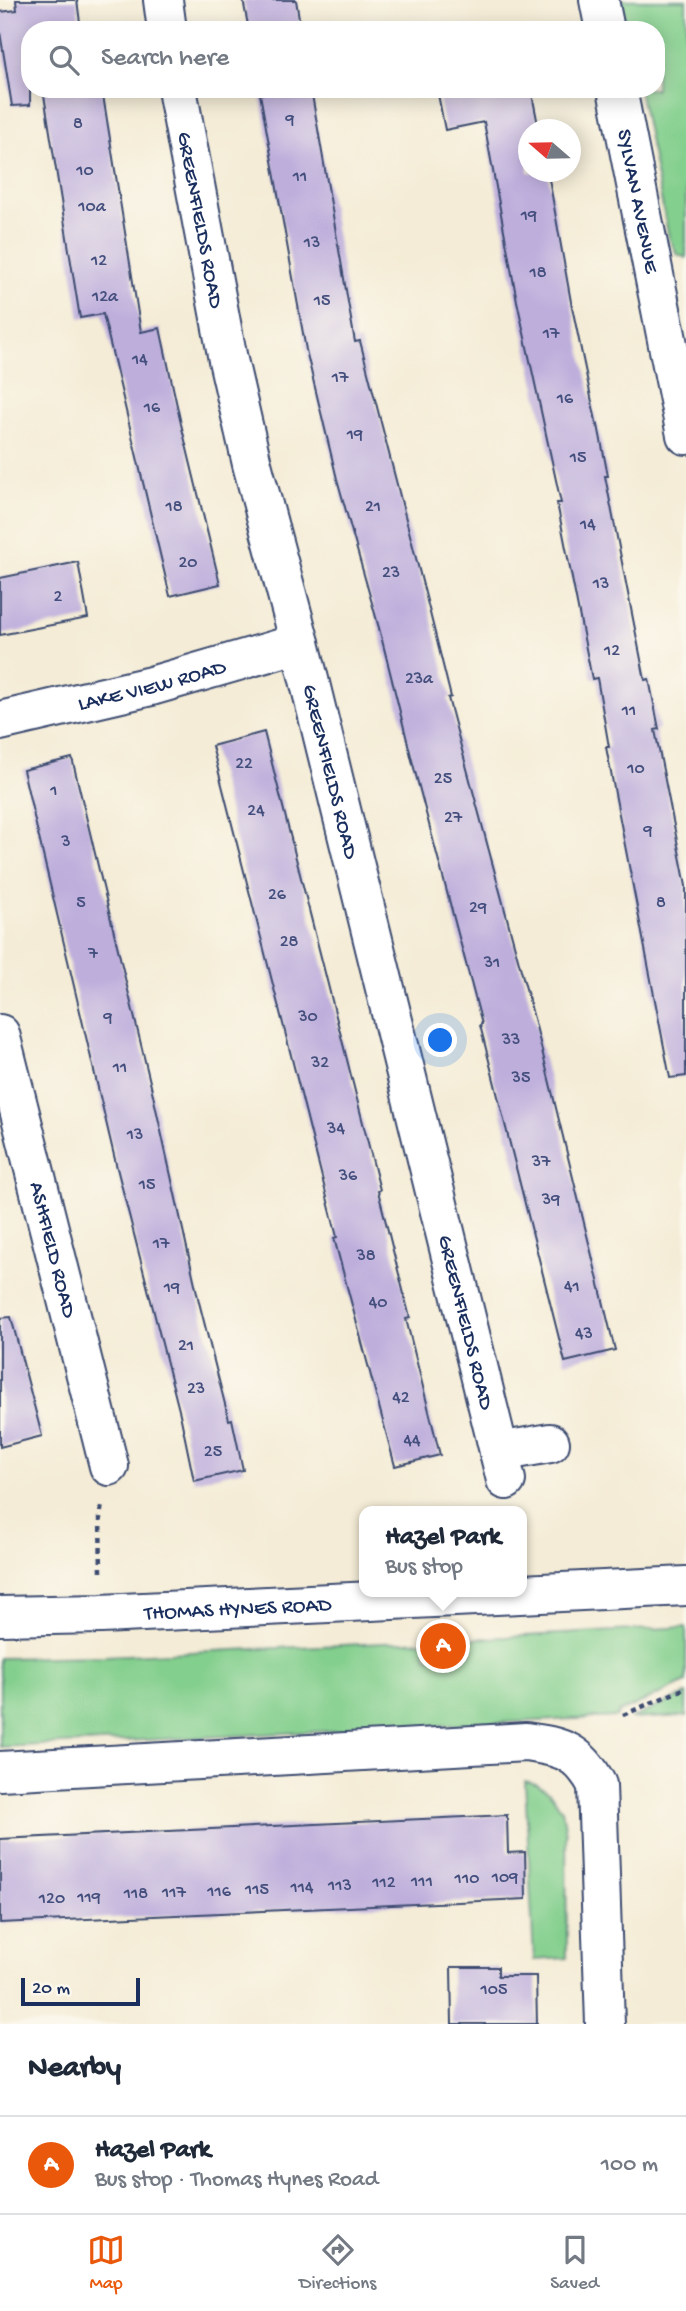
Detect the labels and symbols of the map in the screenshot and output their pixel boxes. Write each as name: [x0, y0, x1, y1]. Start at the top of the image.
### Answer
house number: 9: [284, 110, 295, 131]
house number: 8: [73, 114, 83, 135]
north arrow: [518, 119, 581, 182]
street label: SYLVAN AVENUE: [609, 127, 663, 276]
street label: GREENFIELDS ROAD: [169, 130, 227, 311]
house number: 10: [75, 161, 94, 182]
house number: 11: [292, 167, 307, 188]
house number: 10a: [77, 197, 107, 218]
house number: 19: [520, 206, 537, 227]
house number: 13: [303, 233, 320, 254]
house number: 12: [90, 251, 107, 272]
house number: 18: [528, 263, 547, 284]
house number: 12a: [91, 287, 119, 308]
house number: 15: [313, 291, 330, 312]
house number: 17: [542, 324, 560, 345]
house number: 14: [131, 350, 148, 371]
house number: 17: [331, 368, 349, 389]
house number: 16: [556, 389, 574, 410]
house number: 16: [143, 398, 161, 419]
house number: 19: [346, 425, 363, 446]
house number: 15: [569, 448, 586, 469]
house number: 18: [164, 497, 183, 518]
house number: 21: [365, 497, 381, 518]
house number: 14: [579, 515, 596, 536]
house number: 20: [178, 553, 198, 574]
house number: 23: [382, 563, 400, 584]
house number: 13: [592, 574, 609, 595]
house number: 2: [54, 587, 63, 608]
house number: 12: [603, 641, 620, 662]
street label: LAKE VIEW ROAD: [76, 656, 230, 719]
house number: 23a: [405, 669, 434, 690]
street label: GREENFIELDS ROAD: [295, 682, 362, 862]
house number: 11: [621, 701, 636, 722]
house number: 22: [235, 754, 253, 775]
house number: 10: [626, 759, 645, 780]
house number: 25: [434, 769, 452, 790]
house number: 1: [49, 781, 58, 802]
house number: 24: [247, 801, 265, 822]
house number: 27: [444, 808, 463, 829]
house number: 9: [642, 821, 653, 842]
house number: 3: [60, 832, 71, 853]
house number: 26: [268, 885, 287, 906]
house number: 5: [76, 893, 86, 914]
house number: 8: [656, 893, 666, 914]
house number: 29: [469, 898, 487, 919]
house number: 28: [280, 932, 298, 953]
house number: 7: [87, 944, 98, 965]
house number: 31: [483, 953, 500, 974]
house number: 30: [297, 1007, 318, 1028]
house number: 9: [102, 1008, 113, 1029]
your location: [423, 1023, 457, 1057]
house number: 33: [501, 1030, 520, 1051]
house number: 32: [310, 1053, 329, 1074]
house number: 11: [112, 1058, 127, 1079]
house number: 35: [511, 1068, 530, 1089]
house number: 34: [326, 1119, 345, 1140]
house number: 13: [126, 1125, 143, 1146]
house number: 37: [531, 1152, 551, 1173]
house number: 36: [338, 1166, 358, 1187]
house number: 15: [138, 1175, 155, 1196]
street label: ASHFIELD ROAD: [22, 1180, 80, 1321]
house number: 39: [541, 1190, 560, 1211]
street label: GREENFIELDS ROAD: [430, 1233, 497, 1413]
house number: 17: [152, 1234, 170, 1255]
house number: 38: [355, 1246, 376, 1267]
house number: 41: [564, 1277, 580, 1298]
house number: 19: [163, 1278, 180, 1299]
house number: 40: [369, 1293, 387, 1314]
house number: 43: [575, 1324, 593, 1345]
house number: 21: [178, 1336, 194, 1357]
house number: 23: [187, 1379, 205, 1400]
house number: 42: [392, 1388, 410, 1409]
house number: 44: [403, 1431, 421, 1452]
house number: 25: [204, 1442, 222, 1463]
street label: THOMAS HYNES ROAD: [143, 1594, 333, 1628]
pin: A: [420, 1620, 466, 1672]
house number: 109: [491, 1868, 518, 1889]
house number: 110: [454, 1869, 479, 1890]
house number: 111: [410, 1872, 433, 1893]
house number: 112: [371, 1873, 396, 1894]
house number: 113: [327, 1876, 352, 1897]
house number: 114: [289, 1878, 314, 1899]
house number: 115: [244, 1880, 269, 1901]
house number: 116: [206, 1882, 232, 1903]
house number: 117: [161, 1883, 187, 1904]
house number: 118: [123, 1884, 148, 1905]
house number: 119: [76, 1888, 101, 1909]
house number: 120: [38, 1889, 65, 1910]
scale bar: [21, 1975, 140, 2007]
house number: 105: [480, 1980, 507, 2001]

